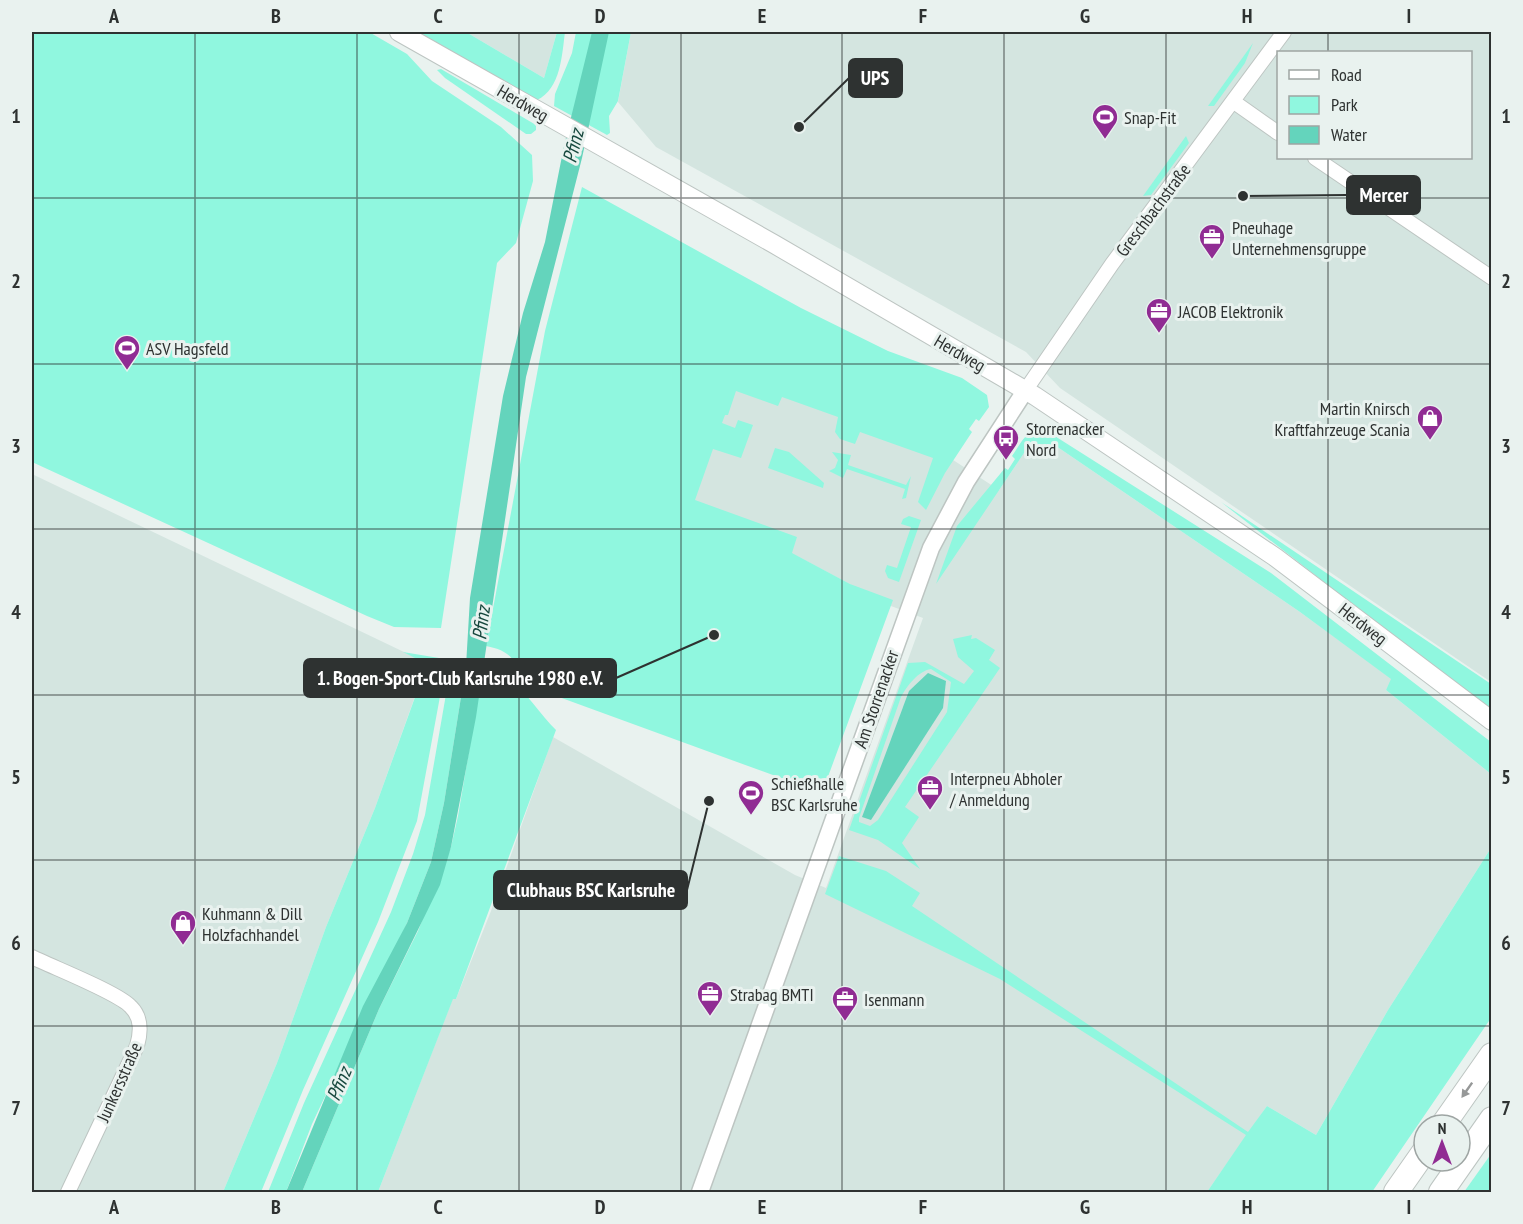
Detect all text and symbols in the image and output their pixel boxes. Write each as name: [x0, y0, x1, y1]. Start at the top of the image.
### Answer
text: A: [108, 3, 120, 29]
text: B: [271, 3, 281, 29]
text: C: [433, 3, 443, 29]
text: D: [595, 3, 606, 29]
text: E: [758, 3, 766, 29]
text: F: [919, 3, 927, 29]
text: G: [1080, 3, 1090, 29]
text: H: [1242, 3, 1252, 29]
text: I: [1407, 3, 1411, 29]
legend: [1277, 51, 1472, 159]
callout: UPS: [849, 59, 902, 97]
text: Road: [1331, 63, 1362, 86]
text: UPS: [861, 65, 890, 91]
street label: Herdweg: [493, 79, 553, 127]
text: Park: [1331, 93, 1358, 116]
sports icon: Snap-Fit: [1090, 102, 1120, 140]
text: 1: [11, 103, 21, 129]
text: 1: [1501, 103, 1511, 129]
place label: Snap-Fit: [1124, 106, 1176, 129]
text: Water: [1331, 123, 1367, 146]
water label: Pfinz: [556, 125, 590, 166]
street label: Greschbachstraße: [1111, 159, 1195, 261]
callout: Mercer: [1347, 176, 1420, 214]
text: Mercer: [1360, 182, 1409, 208]
place label: Pneuhage Unternehmensgruppe: [1232, 216, 1366, 260]
office icon: Pneuhage Unternehmensgruppe: [1197, 222, 1227, 260]
text: 2: [11, 268, 21, 294]
text: 2: [1501, 268, 1511, 294]
office icon: JACOB Elektronik: [1144, 296, 1174, 334]
place label: JACOB Elektronik: [1177, 300, 1283, 323]
street label: Herdweg: [930, 329, 990, 377]
sports icon: ASV Hagsfeld: [112, 333, 142, 371]
place label: ASV Hagsfeld: [146, 337, 229, 360]
place label: Martin Knirsch Kraftfahrzeuge Scania: [1274, 397, 1410, 441]
shop icon: Martin Knirsch Kraftfahrzeuge Scania: [1415, 403, 1445, 441]
place label: Storrenacker Nord: [1026, 417, 1104, 461]
bus stop icon: Storrenacker Nord: [991, 423, 1021, 461]
text: 3: [11, 433, 21, 459]
text: 3: [1501, 433, 1511, 459]
street label: Herdweg: [1334, 598, 1392, 650]
text: 4: [11, 599, 21, 625]
text: 4: [1501, 599, 1511, 625]
water label: Pfinz: [466, 603, 496, 641]
street label: Am Storrenacker: [848, 647, 904, 751]
callout: 1. Bogen-Sport-Club Karlsruhe 1980 e.V.: [304, 659, 616, 697]
text: 1. Bogen-Sport-Club Karlsruhe 1980 e.V.: [316, 665, 604, 691]
text: 5: [11, 764, 21, 790]
text: 5: [1501, 764, 1511, 790]
place label: Interpneu Abholer / Anmeldung: [949, 767, 1062, 811]
place label: Schießhalle BSC Karlsruhe: [771, 772, 858, 816]
office icon: Interpneu Abholer / Anmeldung: [915, 773, 945, 811]
sports icon: Schießhalle BSC Karlsruhe: [736, 778, 766, 816]
callout: Clubhaus BSC Karlsruhe: [494, 871, 687, 909]
text: Clubhaus BSC Karlsruhe: [507, 877, 675, 903]
place label: Kuhmann & Dill Holzfachhandel: [202, 902, 303, 946]
shop icon: Kuhmann & Dill Holzfachhandel: [168, 908, 198, 946]
text: 6: [11, 930, 21, 956]
text: 6: [1501, 930, 1511, 956]
office icon: Strabag BMTI: [695, 979, 725, 1017]
place label: Strabag BMTI: [730, 983, 814, 1006]
office icon: Isenmann: [830, 984, 860, 1022]
place label: Isenmann: [864, 988, 924, 1011]
street label: Junkersstraße: [91, 1039, 147, 1126]
water label: Pfinz: [320, 1062, 358, 1105]
one-way arrow: [1461, 1081, 1473, 1097]
text: 7: [11, 1095, 21, 1121]
text: 7: [1501, 1095, 1511, 1121]
north arrow: [1412, 1113, 1472, 1173]
text: N: [1438, 1118, 1446, 1138]
text: A: [108, 1194, 120, 1220]
text: B: [271, 1194, 281, 1220]
text: C: [433, 1194, 443, 1220]
text: D: [595, 1194, 606, 1220]
text: E: [758, 1194, 766, 1220]
text: F: [919, 1194, 927, 1220]
text: G: [1080, 1194, 1090, 1220]
text: H: [1242, 1194, 1252, 1220]
text: I: [1407, 1194, 1411, 1220]

